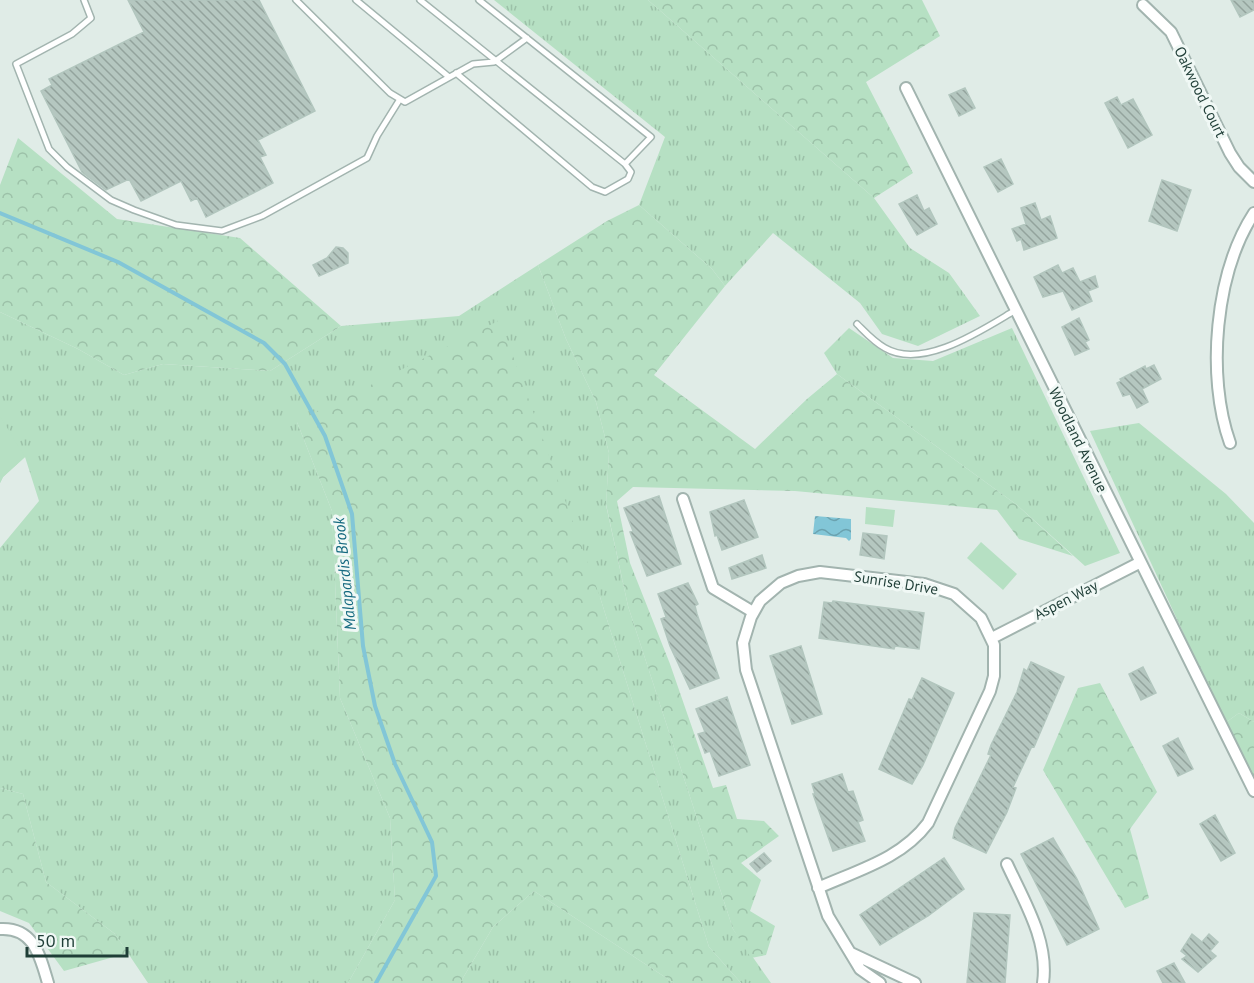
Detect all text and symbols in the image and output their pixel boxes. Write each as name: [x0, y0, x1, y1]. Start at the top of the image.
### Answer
street label: Oakwood Court: [1170, 43, 1231, 140]
street label: Woodland Avenue: [1045, 384, 1112, 495]
water label: Malapardis Brook: [328, 516, 360, 631]
street label: Sunrise Drive: [853, 566, 940, 599]
street label: Aspen Way: [1031, 575, 1101, 624]
scale bar: [27, 920, 128, 958]
text: 50 m: [36, 929, 75, 952]

